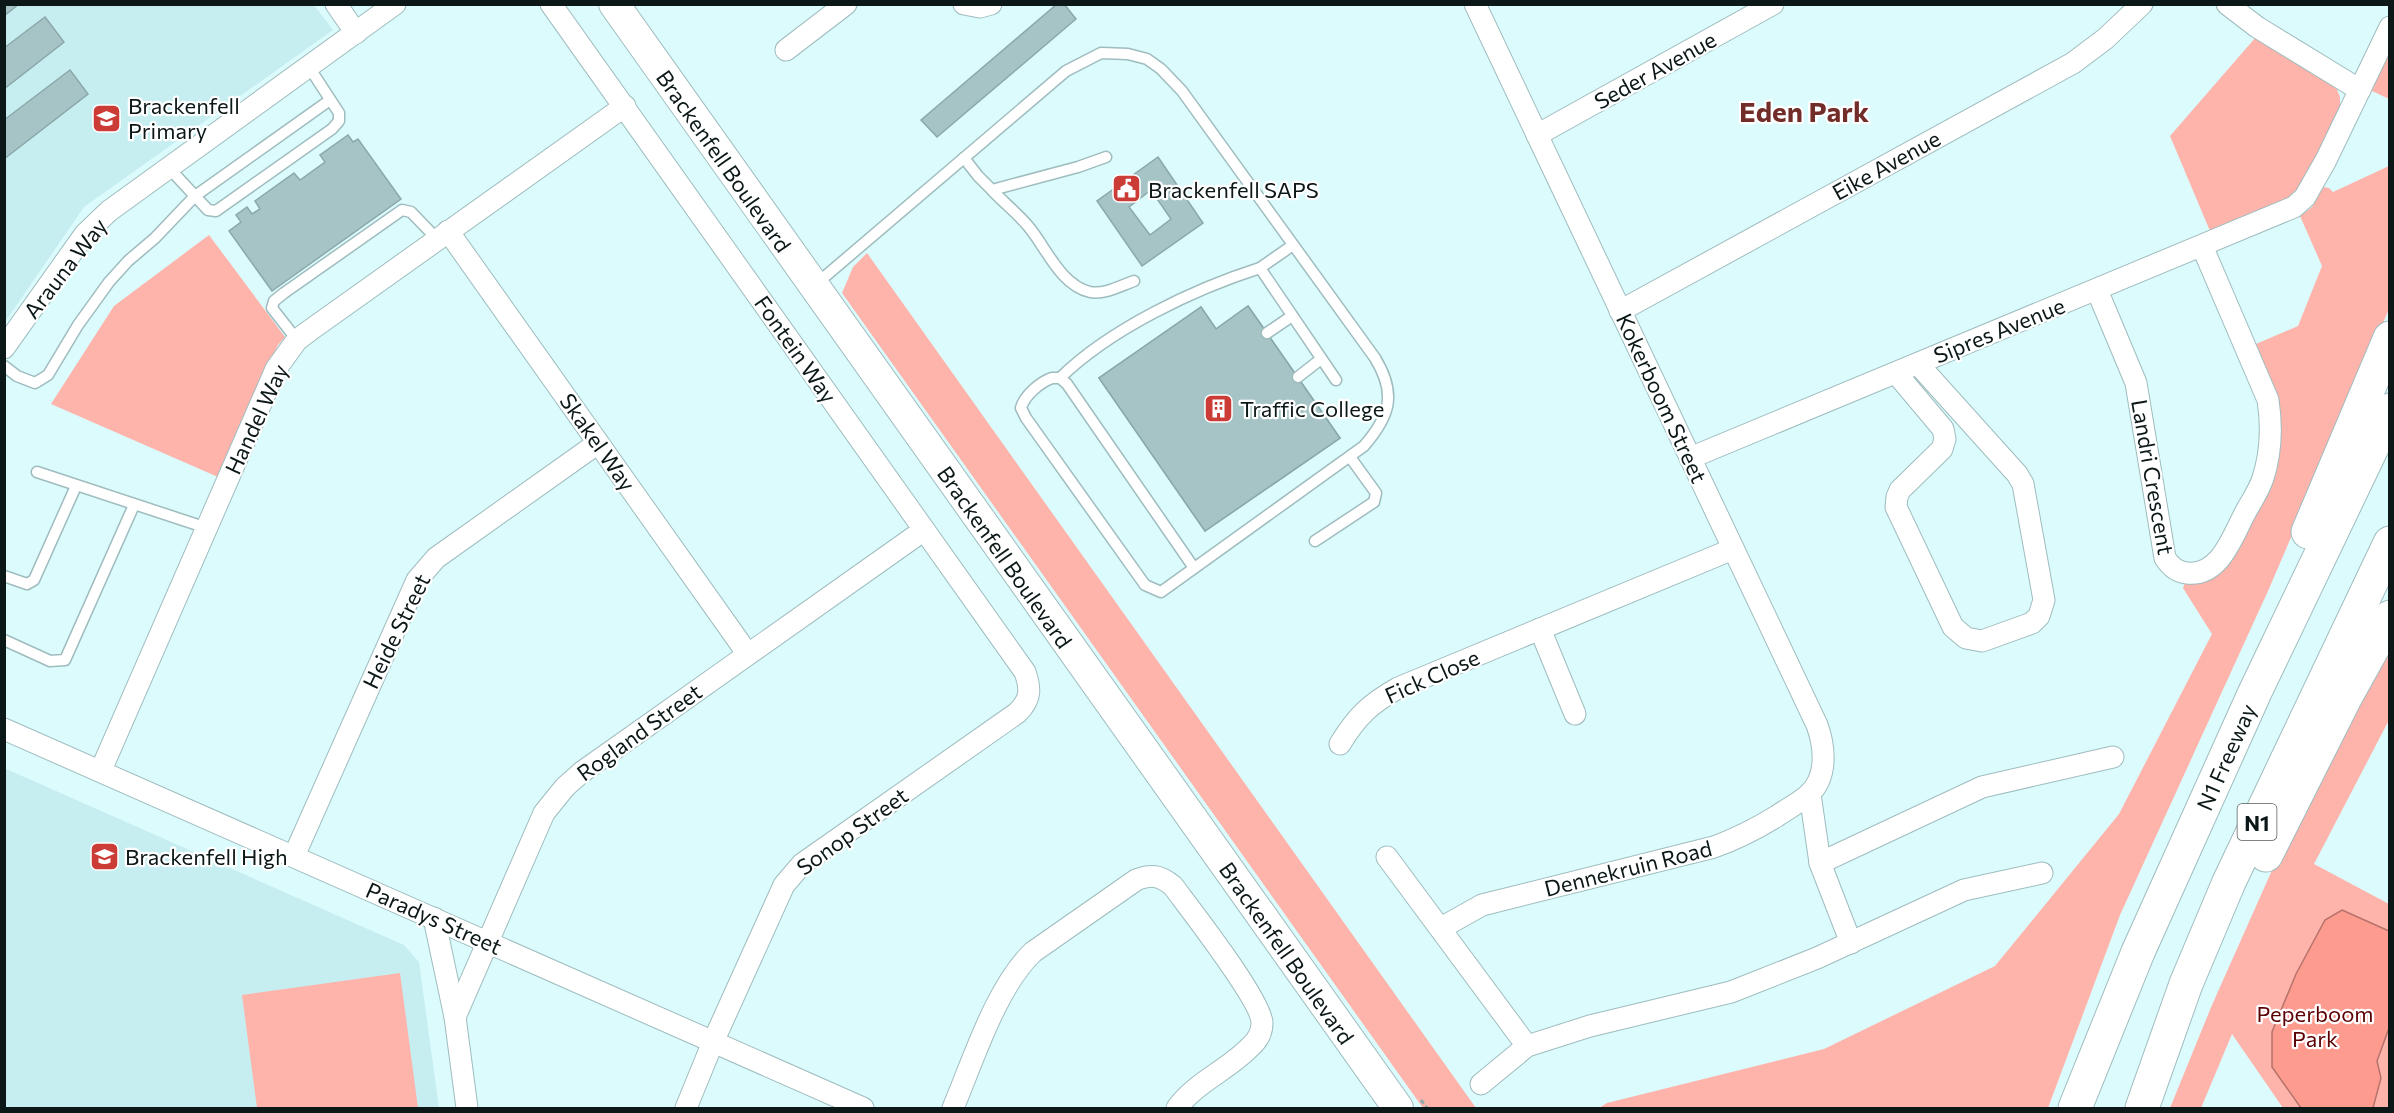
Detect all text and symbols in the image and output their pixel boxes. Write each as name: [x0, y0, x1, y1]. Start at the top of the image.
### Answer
street label: Seder Avenue: [1589, 25, 1721, 115]
street label: Brackenfell Boulevard: [651, 65, 797, 257]
place label: Brackenfell Primary: [128, 92, 240, 144]
district label: Eden Park: [1739, 94, 1869, 128]
school or university icon: Brackenfell Primary: [91, 102, 123, 134]
street label: Eike Avenue: [1827, 124, 1945, 206]
public building icon: Brackenfell SAPS: [1111, 173, 1143, 205]
place label: Brackenfell SAPS: [1148, 176, 1319, 203]
street label: Arauna Way: [17, 212, 113, 324]
street label: Fontein Way: [749, 290, 843, 408]
street label: Sipres Avenue: [1929, 291, 2069, 369]
street label: Kokerboom Street: [1611, 309, 1713, 487]
street label: Handel Way: [219, 360, 293, 478]
street label: Skakel Way: [555, 388, 641, 496]
building icon: Traffic College: [1203, 392, 1235, 424]
place label: Traffic College: [1240, 395, 1384, 422]
street label: Landri Crescent: [2126, 397, 2180, 557]
street label: Brackenfell Boulevard: [932, 461, 1078, 653]
street label: Heide Street: [357, 569, 435, 693]
street label: Fick Close: [1381, 643, 1483, 709]
street label: Rogland Street: [571, 678, 707, 786]
street label: N1 Freeway: [2191, 699, 2261, 815]
street label: Sonop Street: [791, 782, 913, 880]
road number: N1: [2238, 804, 2276, 840]
street label: Dennekruin Road: [1542, 834, 1714, 902]
school or university icon: Brackenfell High: [88, 840, 120, 872]
place label: Brackenfell High: [125, 843, 288, 870]
street label: Brackenfell Boulevard: [1214, 857, 1360, 1049]
street label: Paradys Street: [362, 876, 506, 960]
park label: Peperboom Park: [2257, 1000, 2373, 1052]

